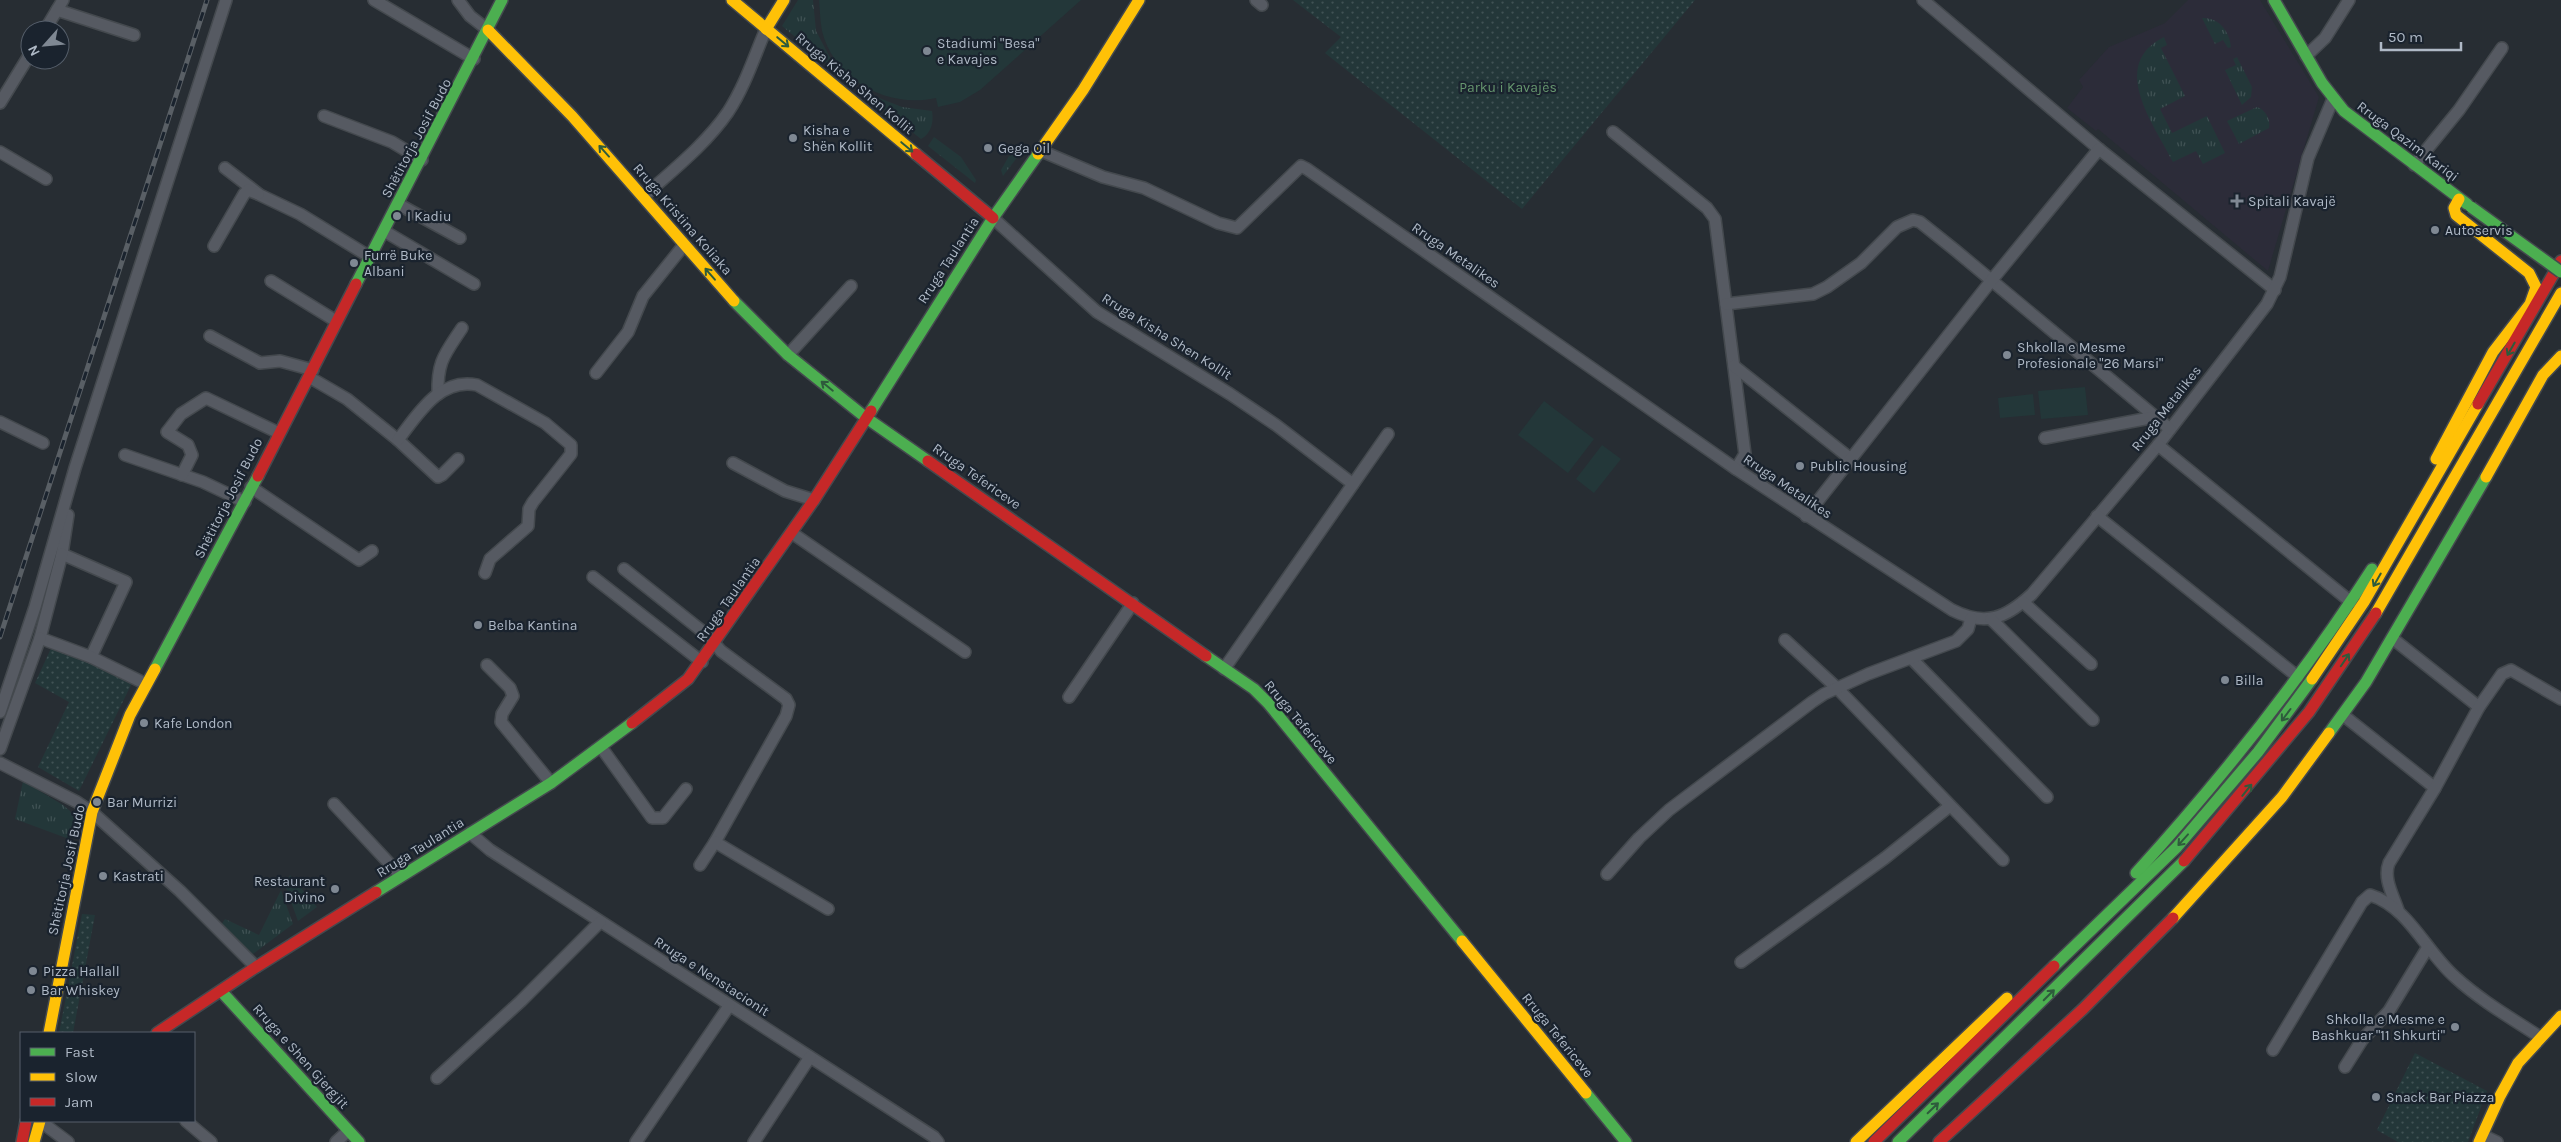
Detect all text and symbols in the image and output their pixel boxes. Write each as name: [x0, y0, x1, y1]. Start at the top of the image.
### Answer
north arrow: [20, 20, 70, 70]
scale bar: [2381, 20, 2461, 52]
text: 50 m: [2388, 28, 2423, 46]
street label: Rruga Kisha Shen Kollit: [792, 29, 918, 138]
place label: Stadiumi "Besa" e Kavajes: [937, 35, 1039, 68]
one-way arrow: [776, 37, 789, 48]
text: N: [24, 42, 44, 59]
marker: Stadiumi "Besa" e Kavajes: [921, 45, 933, 57]
street label: Shëtitorja Josif Budo: [378, 76, 455, 201]
park label: Parku i Kavajës: [1459, 79, 1557, 96]
street label: Rruga Qazim Kariqi: [2353, 98, 2462, 185]
place label: Kisha e Shën Kollit: [803, 122, 872, 155]
marker: Kisha e Shën Kollit: [787, 132, 799, 144]
place label: Gega Oil: [998, 140, 1050, 157]
one-way arrow: [901, 141, 914, 152]
marker: Gega Oil: [982, 142, 994, 154]
one-way arrow: [598, 145, 610, 158]
street label: Rruga Kristina Koliaka: [629, 160, 736, 279]
place label: Spitali Kavajë: [2248, 193, 2336, 210]
marker: Spitali Kavajë: [2230, 194, 2244, 208]
place label: I Kadiu: [407, 208, 451, 225]
marker: I Kadiu: [391, 210, 403, 222]
street label: Rruga Taulantia: [914, 214, 983, 307]
street label: Rruga Metalikes: [1408, 219, 1503, 292]
place label: Autoservis: [2445, 222, 2513, 239]
marker: Autoservis: [2429, 224, 2441, 236]
place label: Furrë Buke Albani: [364, 247, 432, 280]
marker: Furrë Buke Albani: [348, 257, 360, 269]
one-way arrow: [704, 268, 716, 281]
street label: Rruga Kisha Shen Kollit: [1099, 290, 1235, 383]
place label: Shkolla e Mesme Profesionale "26 Marsi": [2017, 339, 2163, 372]
one-way arrow: [2505, 341, 2515, 355]
marker: Shkolla e Mesme Profesionale "26 Marsi": [2001, 349, 2013, 361]
street label: Rruga Metalikes: [2128, 362, 2205, 454]
one-way arrow: [821, 381, 834, 392]
street label: Shëtitorja Josif Budo: [191, 435, 266, 561]
street label: Rruga Tefericeve: [929, 440, 1024, 513]
street label: Rruga Metalikes: [1740, 450, 1835, 522]
place label: Public Housing: [1810, 458, 1907, 475]
marker: Public Housing: [1794, 460, 1806, 472]
street label: Rruga Taulantia: [693, 553, 764, 645]
one-way arrow: [2371, 573, 2381, 587]
place label: Belba Kantina: [488, 617, 577, 634]
marker: Belba Kantina: [472, 619, 484, 631]
one-way arrow: [2340, 653, 2350, 667]
place label: Billa: [2235, 672, 2263, 689]
marker: Billa: [2219, 674, 2231, 686]
street label: Rruga Tefericeve: [1261, 677, 1341, 768]
one-way arrow: [2281, 708, 2292, 721]
place label: Kafe London: [154, 715, 233, 732]
marker: Kafe London: [138, 717, 150, 729]
one-way arrow: [2241, 784, 2252, 797]
place label: Bar Murrizi: [107, 794, 177, 811]
marker: Bar Murrizi: [91, 796, 103, 808]
street label: Shëtitorja Josif Budo: [44, 803, 89, 937]
street label: Rruga Taulantia: [373, 814, 467, 881]
one-way arrow: [2177, 834, 2188, 847]
place label: Kastrati: [113, 868, 164, 885]
marker: Kastrati: [97, 870, 109, 882]
place label: Restaurant Divino: [254, 873, 325, 906]
marker: Restaurant Divino: [329, 883, 341, 895]
street label: Rruga e Nenstacionit: [651, 933, 773, 1020]
place label: Pizza Hallall: [43, 963, 120, 980]
marker: Pizza Hallall: [27, 965, 39, 977]
place label: Bar Whiskey: [41, 982, 120, 999]
marker: Bar Whiskey: [25, 984, 37, 996]
one-way arrow: [2043, 989, 2055, 1001]
street label: Rruga Tefericeve: [1518, 990, 1597, 1081]
street label: Rruga e Shen Gjergjit: [249, 1000, 352, 1112]
place label: Shkolla e Mesme e Bashkuar "11 Shkurti": [2311, 1011, 2445, 1044]
marker: Shkolla e Mesme e Bashkuar "11 Shkurti": [2449, 1021, 2461, 1033]
legend: [20, 1032, 195, 1122]
text: Fast: [65, 1043, 95, 1061]
text: Slow: [65, 1068, 97, 1086]
place label: Snack Bar Piazza: [2386, 1089, 2494, 1106]
marker: Snack Bar Piazza: [2370, 1091, 2382, 1103]
text: Jam: [65, 1093, 93, 1111]
one-way arrow: [1927, 1102, 1939, 1114]

